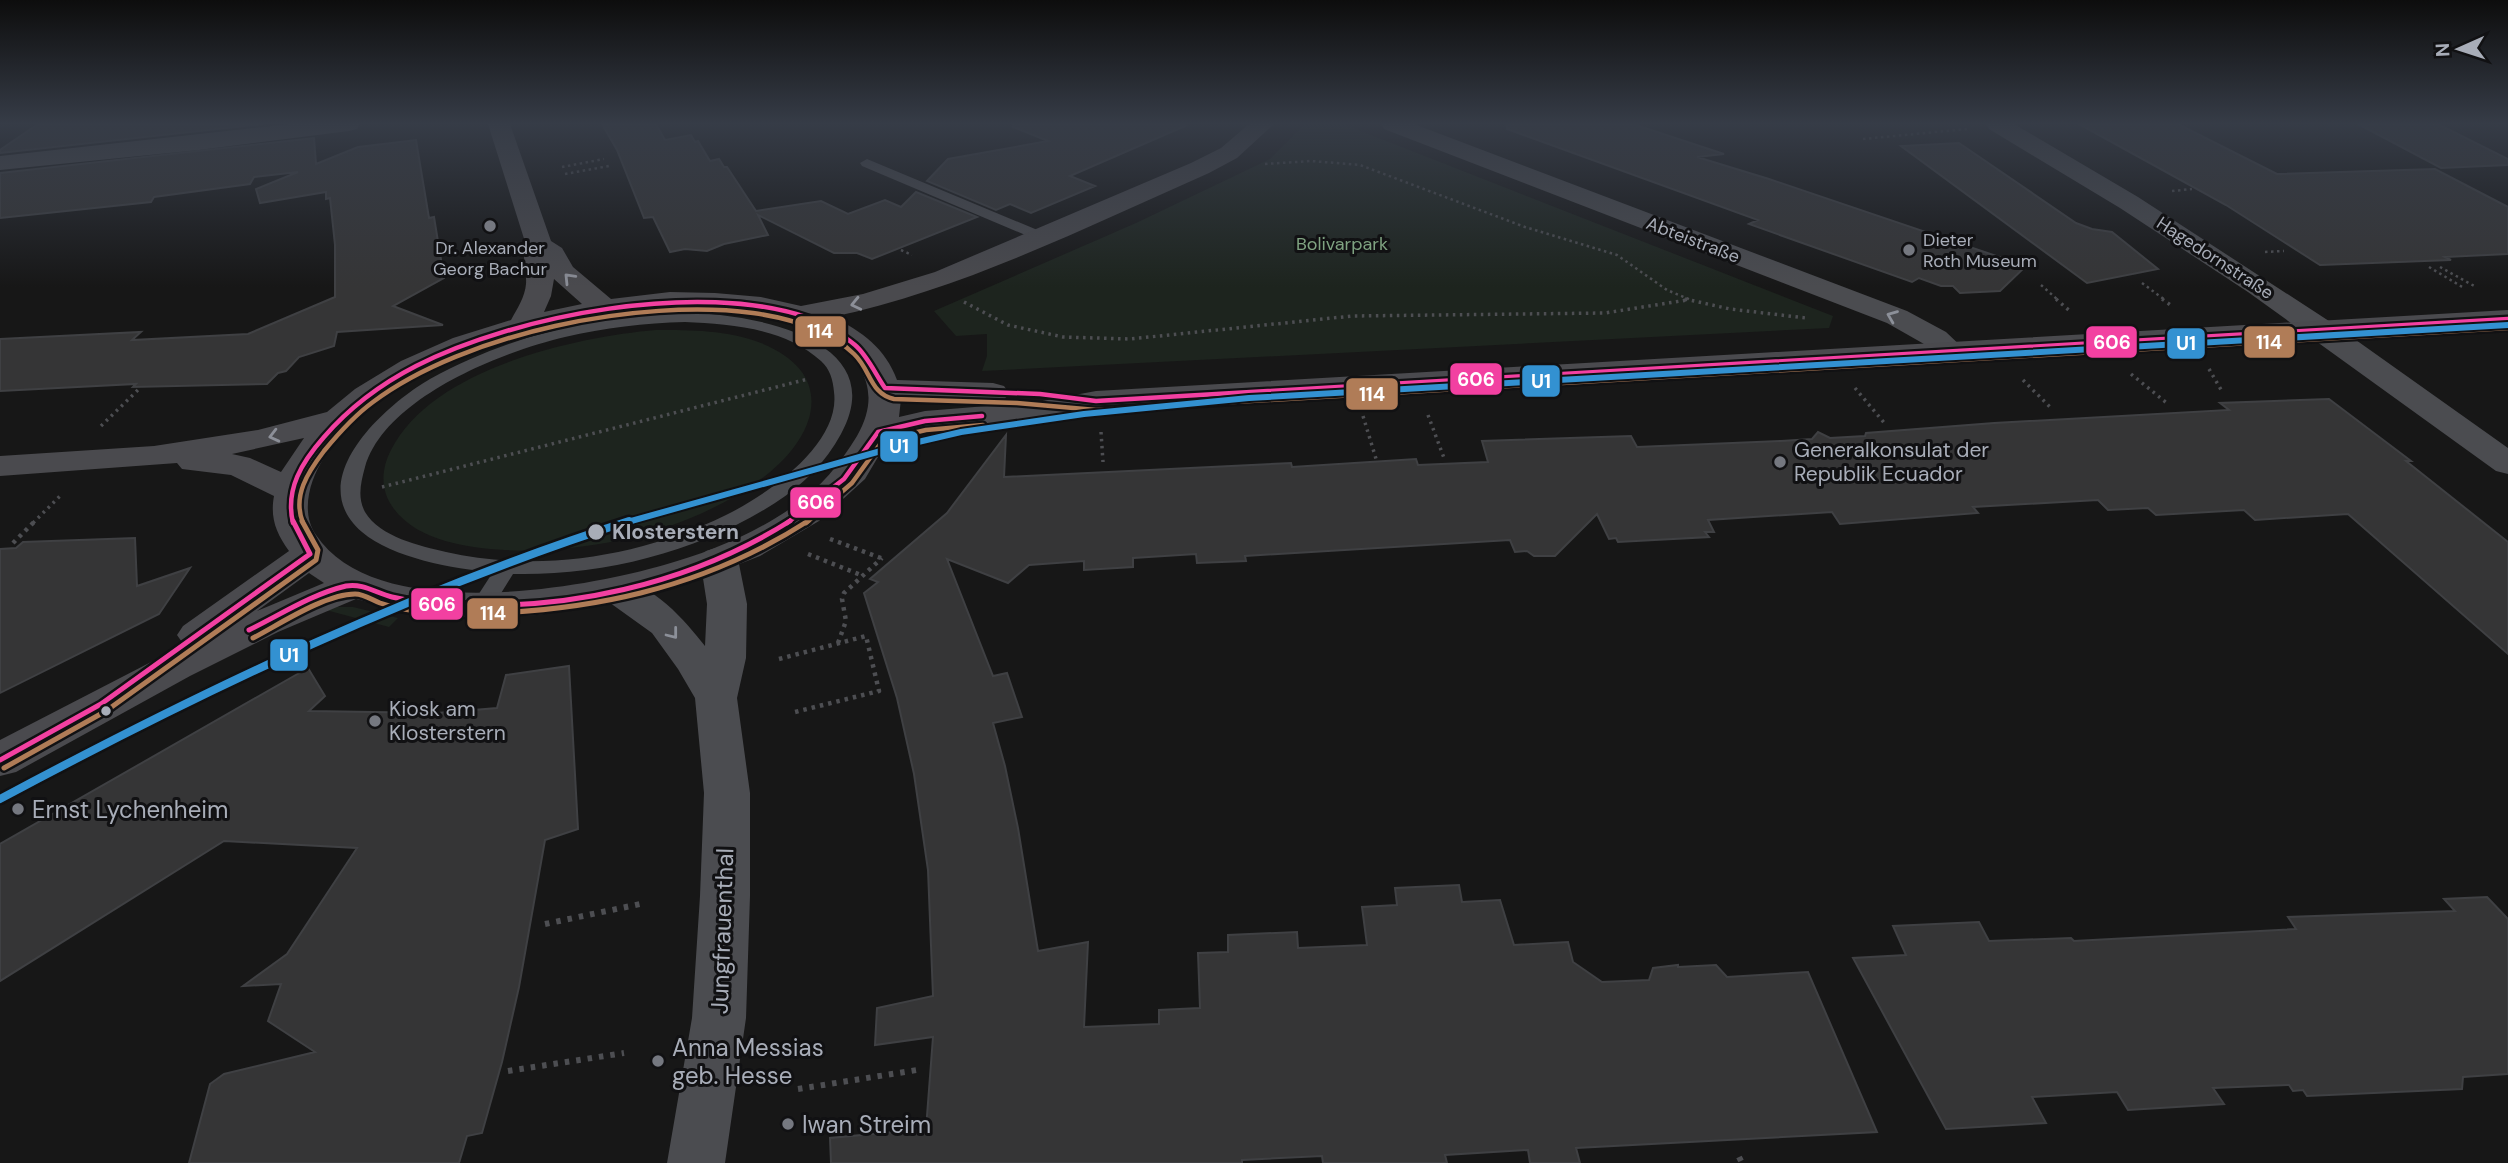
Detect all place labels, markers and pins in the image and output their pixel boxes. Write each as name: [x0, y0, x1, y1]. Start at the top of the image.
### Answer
marker: Dr. Alexander Georg Bachur: [482, 218, 498, 234]
place label: Dieter Roth Museum: [1923, 228, 2037, 273]
place label: Dr. Alexander Georg Bachur: [433, 236, 547, 281]
marker: Dieter Roth Museum: [1901, 242, 1917, 258]
place label: Generalkonsulat der Republik Ecuador: [1794, 436, 1989, 488]
marker: Generalkonsulat der Republik Ecuador: [1772, 454, 1788, 470]
place label: Klosterstern: [612, 518, 739, 546]
marker: Klosterstern: [586, 522, 606, 542]
place label: Kiosk am Klosterstern: [389, 695, 506, 747]
unlabelled marker: [99, 704, 113, 718]
marker: Kiosk am Klosterstern: [367, 713, 383, 729]
place label: Ernst Lychenheim: [32, 794, 228, 825]
marker: Ernst Lychenheim: [10, 801, 26, 817]
place label: Anna Messias geb. Hesse: [672, 1032, 824, 1091]
marker: Anna Messias geb. Hesse: [650, 1053, 666, 1069]
place label: Iwan Streim: [802, 1109, 931, 1140]
marker: Iwan Streim: [780, 1116, 796, 1132]

